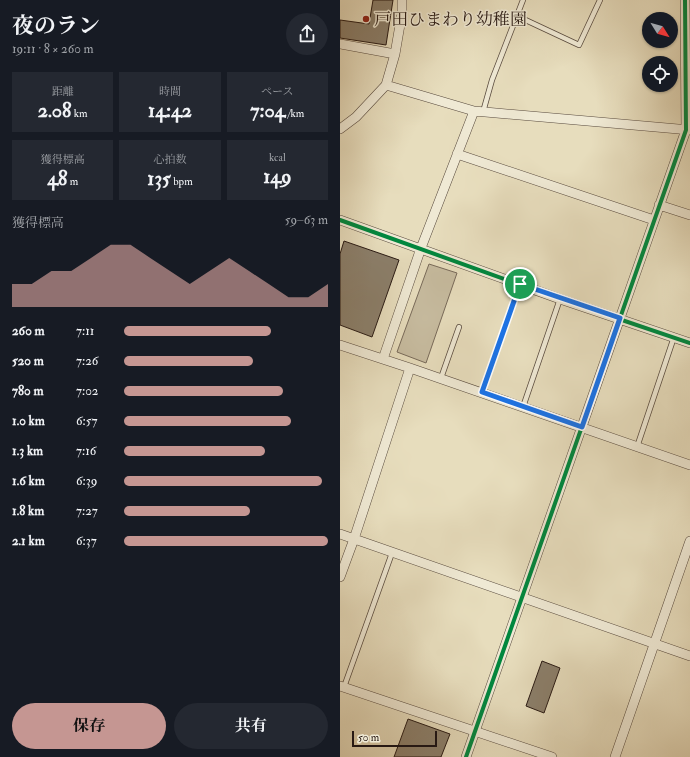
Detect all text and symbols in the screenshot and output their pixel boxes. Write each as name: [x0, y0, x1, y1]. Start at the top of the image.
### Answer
place label: 戸田ひまわり幼稚園: [374, 9, 527, 30]
text: 夜のラン: [12, 12, 100, 40]
north arrow: [642, 12, 678, 48]
map controls: [642, 12, 678, 92]
button: share: [286, 13, 328, 55]
marker: 戸田ひまわり幼稚園: [361, 14, 371, 24]
text: 19:11 · 8 × 260 m: [12, 41, 94, 57]
button: locate: [642, 56, 678, 92]
text: 距離: [52, 85, 74, 98]
text: 時間: [159, 85, 181, 98]
text: ペース: [261, 85, 294, 98]
text: 2.08: [38, 98, 71, 123]
text: 14:42: [148, 98, 192, 123]
text: 7:04: [250, 98, 285, 123]
text: km: [71, 107, 88, 120]
text: /km: [285, 107, 304, 120]
text: kcal: [269, 151, 286, 164]
text: 獲得標高: [41, 153, 85, 166]
text: 心拍数: [153, 153, 186, 166]
text: 149: [263, 164, 291, 189]
text: 48: [47, 166, 67, 191]
text: 135: [147, 166, 171, 191]
text: m: [67, 175, 78, 188]
text: bpm: [171, 175, 193, 188]
text: 59–63 m: [285, 212, 328, 228]
text: 獲得標高: [12, 215, 64, 231]
pin: [503, 267, 537, 301]
icon: arrive: [509, 273, 531, 295]
text: 260 m: [12, 323, 45, 339]
text: 7:11: [76, 323, 94, 339]
text: 520 m: [12, 353, 44, 369]
text: 7:26: [76, 353, 98, 369]
text: 780 m: [12, 383, 44, 399]
text: 7:02: [76, 383, 98, 399]
text: 1.0 km: [12, 413, 45, 429]
text: 6:57: [76, 413, 97, 429]
text: 1.3 km: [12, 443, 43, 459]
text: 7:16: [76, 443, 96, 459]
text: 1.6 km: [12, 473, 45, 489]
text: 6:39: [76, 473, 97, 489]
text: 1.8 km: [12, 503, 44, 519]
text: 7:27: [76, 503, 98, 519]
text: 2.1 km: [12, 533, 45, 549]
text: 6:37: [76, 533, 97, 549]
button: 保存: [12, 703, 166, 749]
button: 共有: [174, 703, 328, 749]
scale bar: [352, 729, 437, 748]
text: 50 m: [358, 731, 379, 744]

